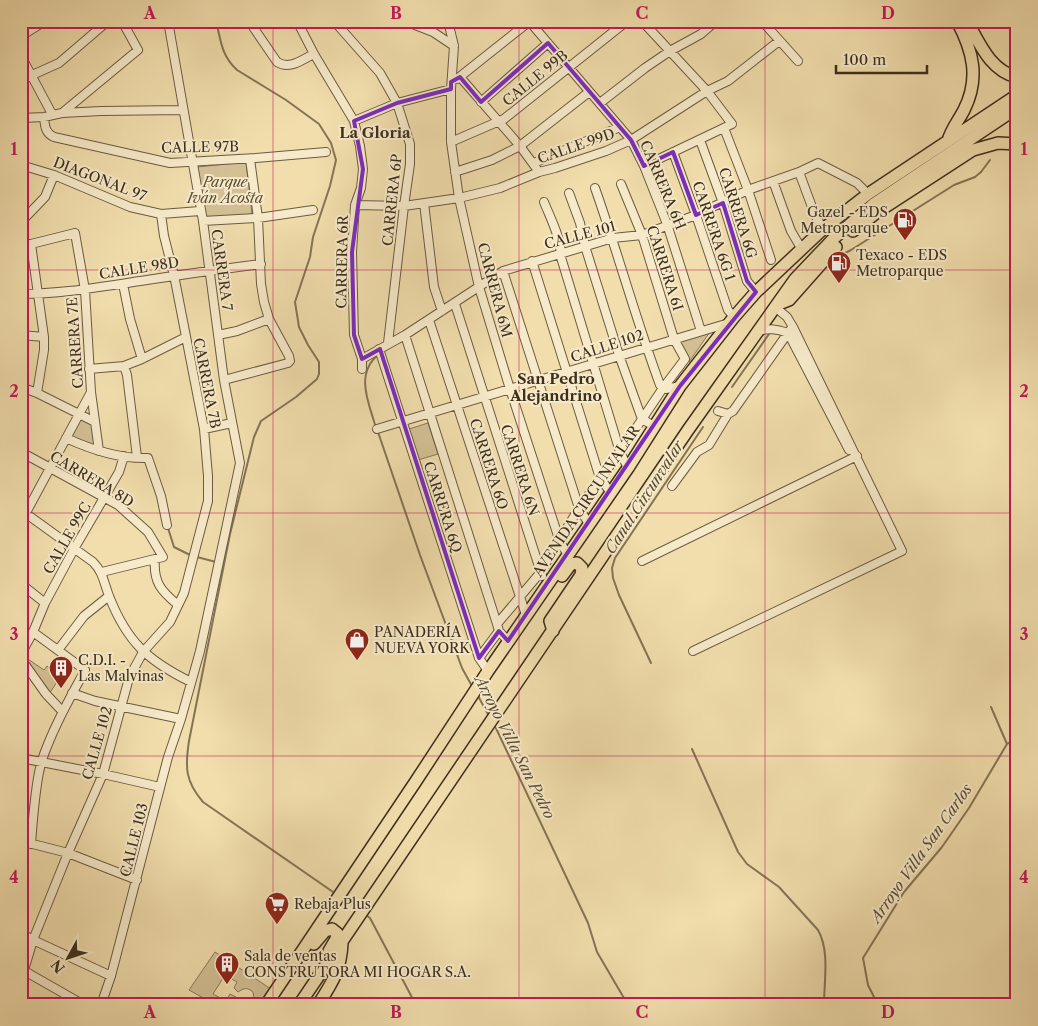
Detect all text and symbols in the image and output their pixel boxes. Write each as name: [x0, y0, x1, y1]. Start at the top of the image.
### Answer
text: A: [143, 3, 157, 23]
text: B: [390, 3, 402, 23]
text: C: [636, 3, 648, 23]
text: D: [881, 3, 895, 23]
scale bar: [836, 42, 927, 74]
street label: CALLE 99B: [499, 46, 572, 110]
text: 100 m: [843, 50, 886, 69]
district label: La Gloria: [339, 123, 411, 142]
street label: CALLE 99D: [535, 124, 617, 168]
street label: CALLE 97B: [161, 137, 239, 157]
street label: CARRERA 6H: [636, 138, 690, 232]
text: 1: [10, 139, 18, 159]
text: 1: [1020, 139, 1028, 159]
street label: DIAGONAL 97: [51, 153, 149, 205]
street label: CARRERA 6P: [378, 153, 406, 247]
street label: CARRERA 6G: [715, 165, 761, 261]
park label: Parque Iván Acosta: [186, 173, 264, 207]
street label: CARRERA 6G 1: [689, 179, 740, 283]
place label: Gazel - EDS Metroparque: [800, 203, 888, 237]
fuel station icon: Gazel - EDS Metroparque: [892, 207, 918, 241]
street label: CARRERA 6R: [332, 214, 352, 309]
street label: CALLE 101: [542, 217, 618, 253]
street label: CARRERA 6I: [643, 223, 687, 313]
street label: CARRERA 7: [207, 228, 237, 312]
street label: CARRERA 6M: [474, 241, 516, 339]
place label: Texaco - EDS Metroparque: [856, 246, 947, 280]
fuel station icon: Texaco - EDS Metroparque: [826, 250, 852, 284]
street label: CALLE 98D: [98, 253, 180, 283]
street label: CARRERA 7E: [63, 297, 87, 389]
street label: CALLE 102: [568, 326, 646, 366]
street label: CARRERA 7B: [189, 336, 225, 430]
district label: San Pedro Alejandrino: [509, 369, 602, 405]
text: 2: [9, 381, 19, 401]
text: 2: [1019, 381, 1029, 401]
street label: CARRERA 6O: [466, 416, 512, 512]
street label: AVENIDA CIRCUNVALAR: [528, 421, 644, 581]
street label: CARRERA 6N: [497, 422, 543, 518]
water label: Canal Circunvalar: [600, 436, 688, 557]
street label: CARRERA 8D: [47, 447, 137, 511]
street label: CARRERA 6Q: [420, 459, 466, 555]
street label: CALLE 99C: [39, 499, 95, 577]
place label: PANADERÍA NUEVA YORK: [374, 622, 471, 657]
text: 3: [9, 624, 19, 644]
text: 3: [1019, 624, 1029, 644]
shop icon: PANADERÍA NUEVA YORK: [344, 627, 370, 661]
place label: C.D.I. - Las Malvinas: [78, 651, 164, 685]
building icon: C.D.I. - Las Malvinas: [48, 655, 74, 689]
water label: Arroyo Villa San Pedro: [470, 670, 559, 822]
street label: CALLE 102: [78, 704, 116, 782]
water label: Arroyo Villa San Carlos: [865, 780, 976, 928]
street label: CALLE 103: [116, 801, 152, 879]
text: 4: [9, 867, 19, 887]
text: 4: [1019, 867, 1029, 887]
supermarket icon: Rebaja Plus: [264, 891, 290, 925]
place label: Rebaja Plus: [294, 895, 371, 913]
north arrow: [42, 934, 92, 984]
place label: Sala de ventas CONSTRUTORA MI HOGAR S.A.: [244, 947, 471, 981]
building icon: Sala de ventas CONSTRUTORA MI HOGAR S.A.: [214, 951, 240, 985]
text: N: [47, 956, 69, 977]
text: A: [143, 1002, 157, 1022]
text: B: [390, 1002, 402, 1022]
text: C: [636, 1002, 648, 1022]
text: D: [881, 1002, 895, 1022]

